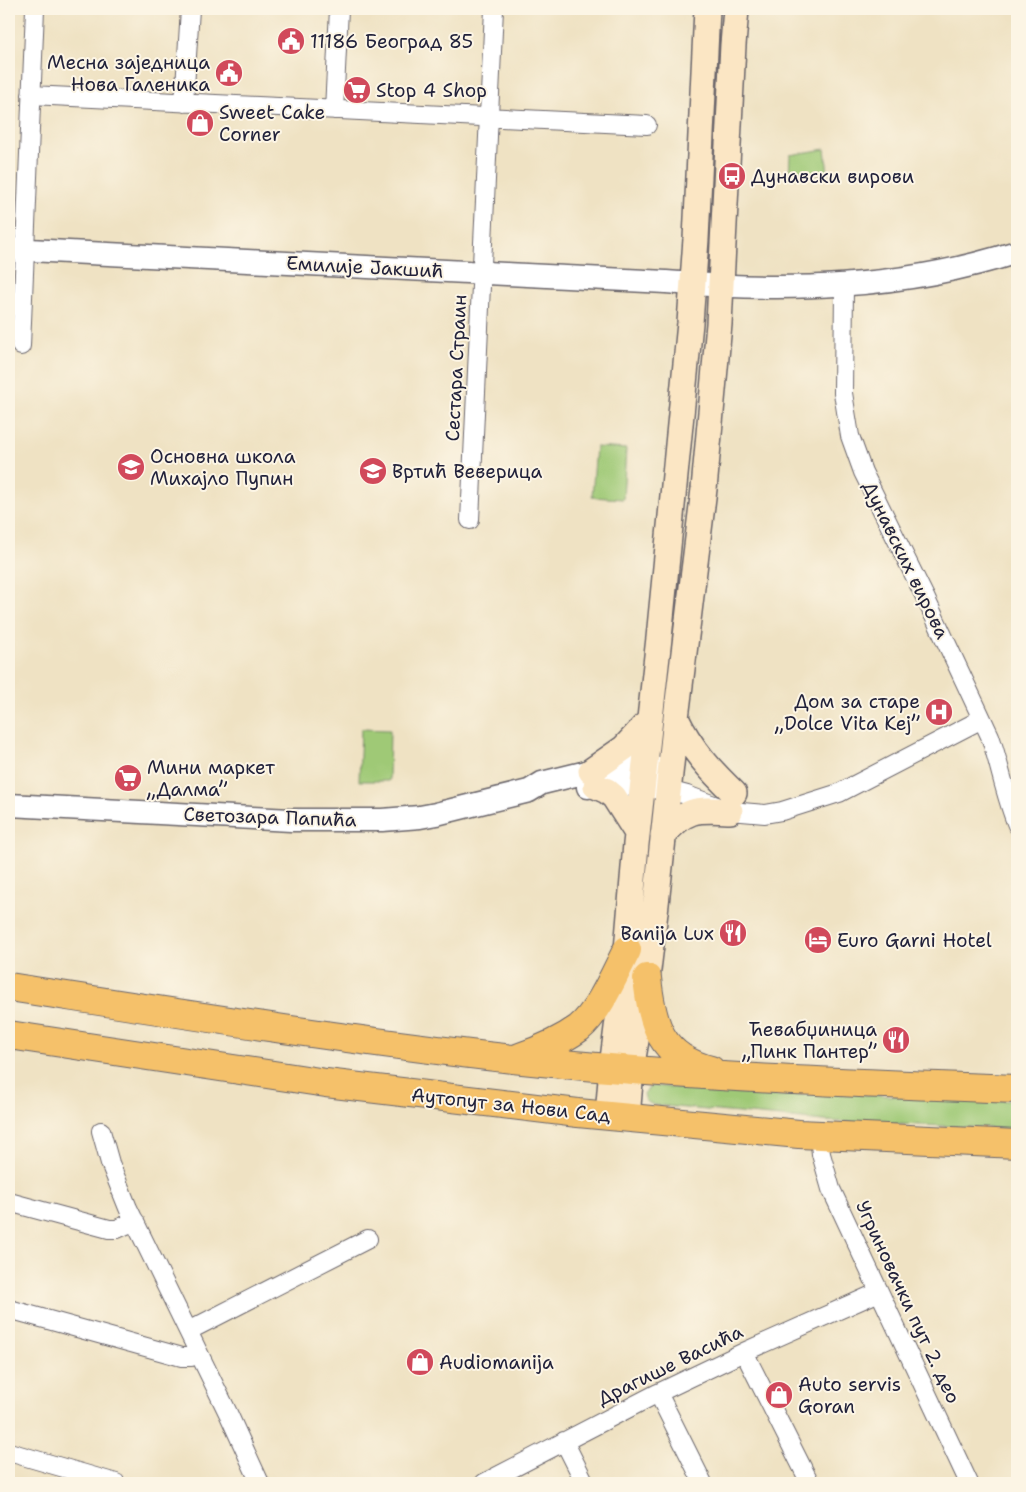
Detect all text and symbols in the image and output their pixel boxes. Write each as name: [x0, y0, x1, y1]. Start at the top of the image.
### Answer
public building icon: 11186 Београд 85: [276, 26, 306, 56]
place label: 11186 Београд 85: [310, 29, 473, 54]
place label: Месна заједница Нова Галеника: [47, 50, 210, 97]
public building icon: Месна заједница Нова Галеника: [214, 58, 244, 88]
supermarket icon: Stop 4 Shop: [342, 75, 372, 105]
place label: Stop 4 Shop: [376, 78, 487, 103]
place label: Sweet Cake Corner: [219, 100, 325, 147]
shop icon: Sweet Cake Corner: [185, 108, 215, 138]
bus stop icon: Дунавски вирови: [717, 161, 747, 191]
place label: Дунавски вирови: [751, 164, 914, 189]
street label: Емилије Јакшић: [286, 250, 444, 284]
street label: Сестара Страин: [440, 294, 472, 442]
place label: Основна школа Михајло Пупин: [150, 444, 296, 491]
school or university icon: Основна школа Михајло Пупин: [116, 452, 146, 482]
school or university icon: Вртић Веверица: [358, 456, 388, 486]
place label: Вртић Веверица: [392, 459, 543, 484]
street label: Дунавских вирова: [857, 477, 955, 643]
place label: Дом за старе „Dolce Vita Kej”: [774, 689, 921, 736]
hospital icon: Дом за старе „Dolce Vita Kej”: [924, 697, 954, 727]
place label: Мини маркет „Далма”: [146, 755, 275, 802]
supermarket icon: Мини маркет „Далма”: [113, 763, 143, 793]
street label: Светозара Папића: [183, 801, 357, 833]
restaurant icon: Banija Lux: [718, 918, 748, 948]
place label: Banija Lux: [620, 921, 714, 946]
hotel icon: Euro Garni Hotel: [803, 925, 833, 955]
place label: Euro Garni Hotel: [837, 928, 992, 953]
place label: Ћевабџиница „Пинк Пантер”: [741, 1017, 878, 1064]
restaurant icon: Ћевабџиница „Пинк Пантер”: [881, 1025, 911, 1055]
street label: Аутопут за Нови Сад: [410, 1082, 612, 1128]
street label: Угриновачки пут 2. део: [850, 1197, 966, 1407]
street label: Драгише Васића: [593, 1319, 747, 1411]
shop icon: Audiomanija: [405, 1347, 435, 1377]
place label: Audiomanija: [439, 1350, 554, 1375]
place label: Auto servis Goran: [798, 1372, 901, 1419]
shop icon: Auto servis Goran: [764, 1380, 794, 1410]

